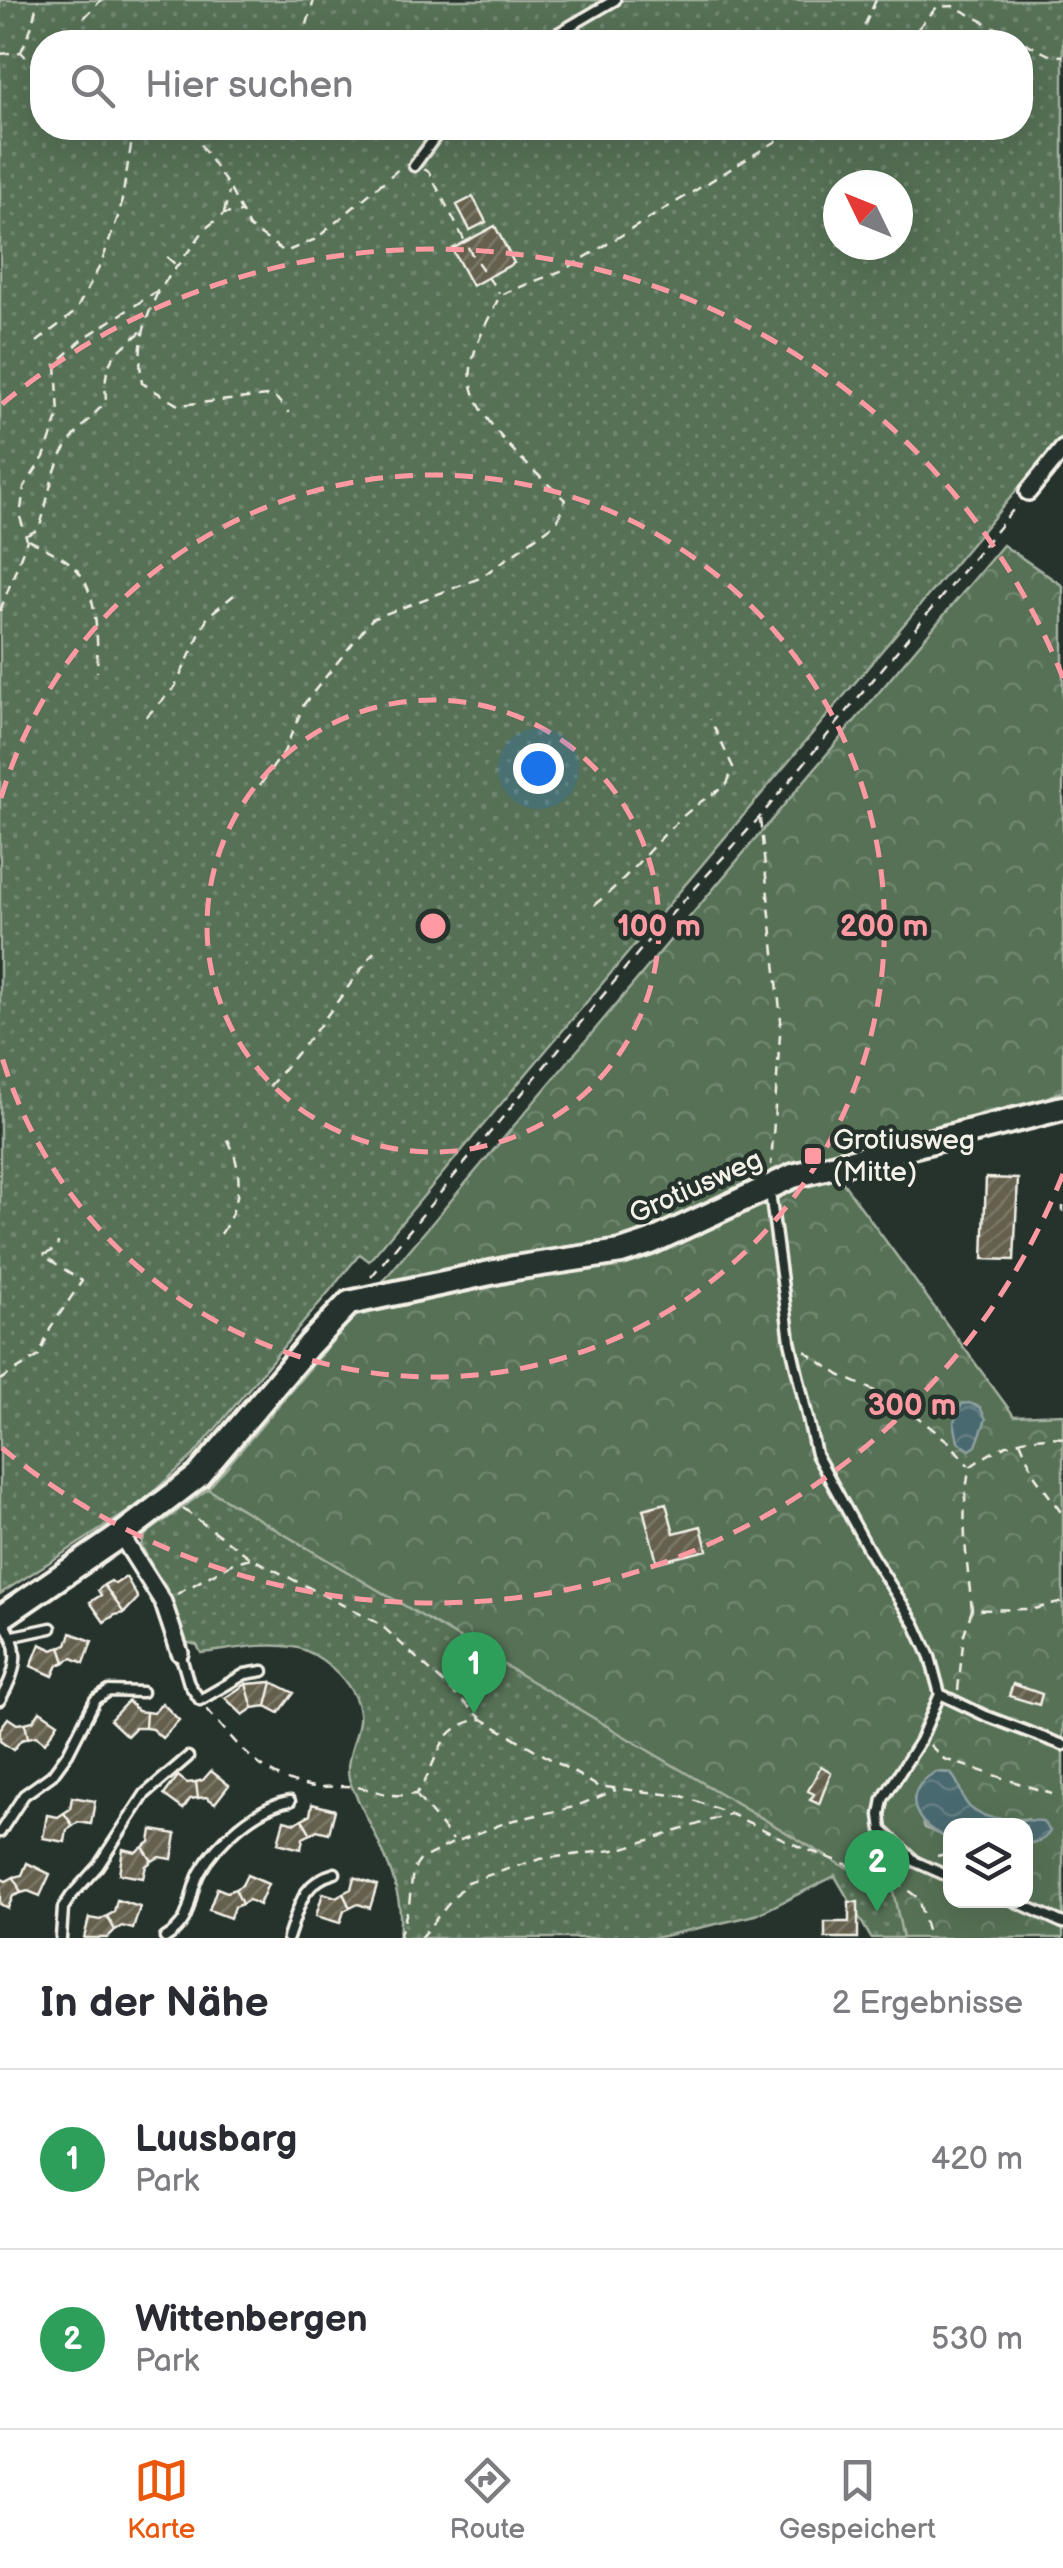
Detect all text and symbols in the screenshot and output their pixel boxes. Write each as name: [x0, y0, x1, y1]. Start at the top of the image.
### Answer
search box: [30, 30, 1033, 140]
icon: search: [65, 58, 120, 113]
text: Hier suchen: [145, 63, 353, 108]
north arrow: [823, 170, 913, 260]
your location: [513, 743, 564, 794]
centre of rings: [415, 908, 451, 944]
text: 100 m: [617, 909, 701, 945]
text: 200 m: [840, 909, 928, 945]
place label: Grotiusweg (Mitte): [833, 1124, 975, 1189]
street label: Grotiusweg: [624, 1143, 768, 1231]
marker: Grotiusweg (Mitte): [802, 1145, 824, 1167]
text: 300 m: [868, 1388, 956, 1424]
pin: 1: [442, 1632, 506, 1714]
map controls: [943, 1818, 1033, 1908]
button: layers: [943, 1818, 1033, 1908]
pin: 2: [844, 1830, 910, 1912]
text: In der Nähe: [40, 1978, 269, 2029]
text: 2 Ergebnisse: [832, 1984, 1023, 2023]
text: Luusbarg: [135, 2117, 297, 2162]
text: 1: [66, 2140, 79, 2179]
text: 420 m: [931, 2140, 1023, 2179]
text: Park: [135, 2162, 199, 2201]
text: Wittenbergen: [135, 2297, 368, 2342]
text: 2: [63, 2320, 82, 2359]
text: 530 m: [931, 2320, 1023, 2359]
text: Park: [135, 2342, 199, 2381]
tab: Karte: [127, 2453, 195, 2546]
tab: Route: [450, 2453, 525, 2546]
tab: Gespeichert: [779, 2453, 936, 2546]

